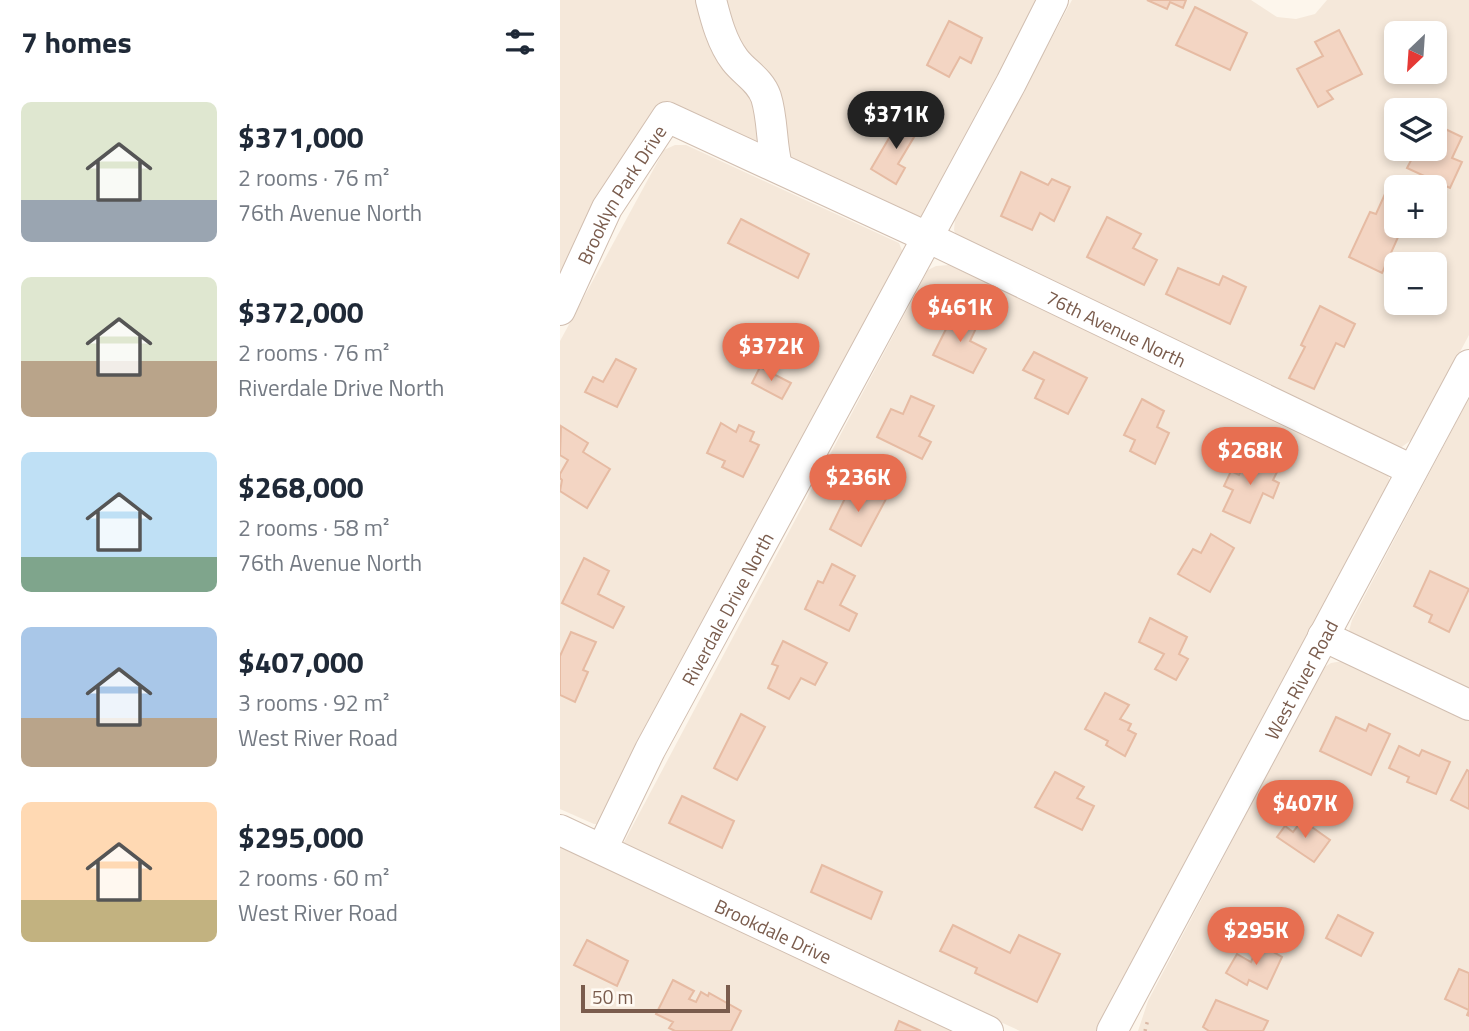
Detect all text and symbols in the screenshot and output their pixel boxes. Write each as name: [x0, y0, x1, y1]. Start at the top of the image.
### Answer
text: 7 homes: [21, 19, 132, 65]
north arrow: [1384, 21, 1447, 84]
map controls: [1384, 21, 1447, 315]
icon: filters: [501, 23, 539, 61]
pin: $371K: [847, 92, 945, 151]
text: $371K: [863, 96, 929, 131]
button: layers: [1384, 98, 1447, 161]
text: $371,000: [238, 114, 364, 160]
street label: Brooklyn Park Drive: [569, 119, 673, 269]
icon: home: [77, 130, 161, 214]
text: 2 rooms · 76 m²: [238, 160, 389, 195]
button: +: [1384, 175, 1447, 238]
text: 76th Avenue North: [238, 195, 422, 230]
button: −: [1384, 252, 1447, 315]
street label: 76th Avenue North: [1042, 282, 1191, 374]
pin: $461K: [911, 284, 1009, 344]
text: $372,000: [238, 289, 364, 335]
text: $461K: [927, 289, 993, 324]
icon: home: [77, 305, 161, 389]
pin: $372K: [722, 324, 820, 383]
text: $372K: [738, 328, 804, 363]
text: 2 rooms · 76 m²: [238, 335, 389, 370]
text: Riverdale Drive North: [238, 370, 444, 405]
pin: $268K: [1201, 428, 1299, 487]
text: $268K: [1217, 432, 1283, 467]
pin: $236K: [809, 454, 907, 514]
text: $236K: [825, 459, 891, 494]
text: $268,000: [238, 464, 364, 510]
icon: home: [77, 480, 161, 564]
text: 2 rooms · 58 m²: [238, 510, 389, 545]
street label: Riverdale Drive North: [673, 527, 780, 690]
text: 76th Avenue North: [238, 545, 422, 580]
street label: West River Road: [1256, 614, 1345, 744]
text: $407,000: [238, 639, 364, 685]
icon: home: [77, 655, 161, 739]
text: 3 rooms · 92 m²: [238, 685, 389, 720]
text: West River Road: [238, 720, 398, 755]
pin: $407K: [1256, 780, 1354, 840]
text: $407K: [1272, 785, 1338, 820]
text: $295,000: [238, 814, 364, 860]
icon: home: [77, 830, 161, 914]
text: 2 rooms · 60 m²: [238, 860, 389, 895]
street label: Brookdale Drive: [710, 890, 837, 970]
text: West River Road: [238, 895, 398, 930]
pin: $295K: [1207, 908, 1305, 967]
text: $295K: [1223, 912, 1289, 947]
scale bar: [581, 982, 730, 1014]
text: 50 m: [592, 982, 633, 1011]

